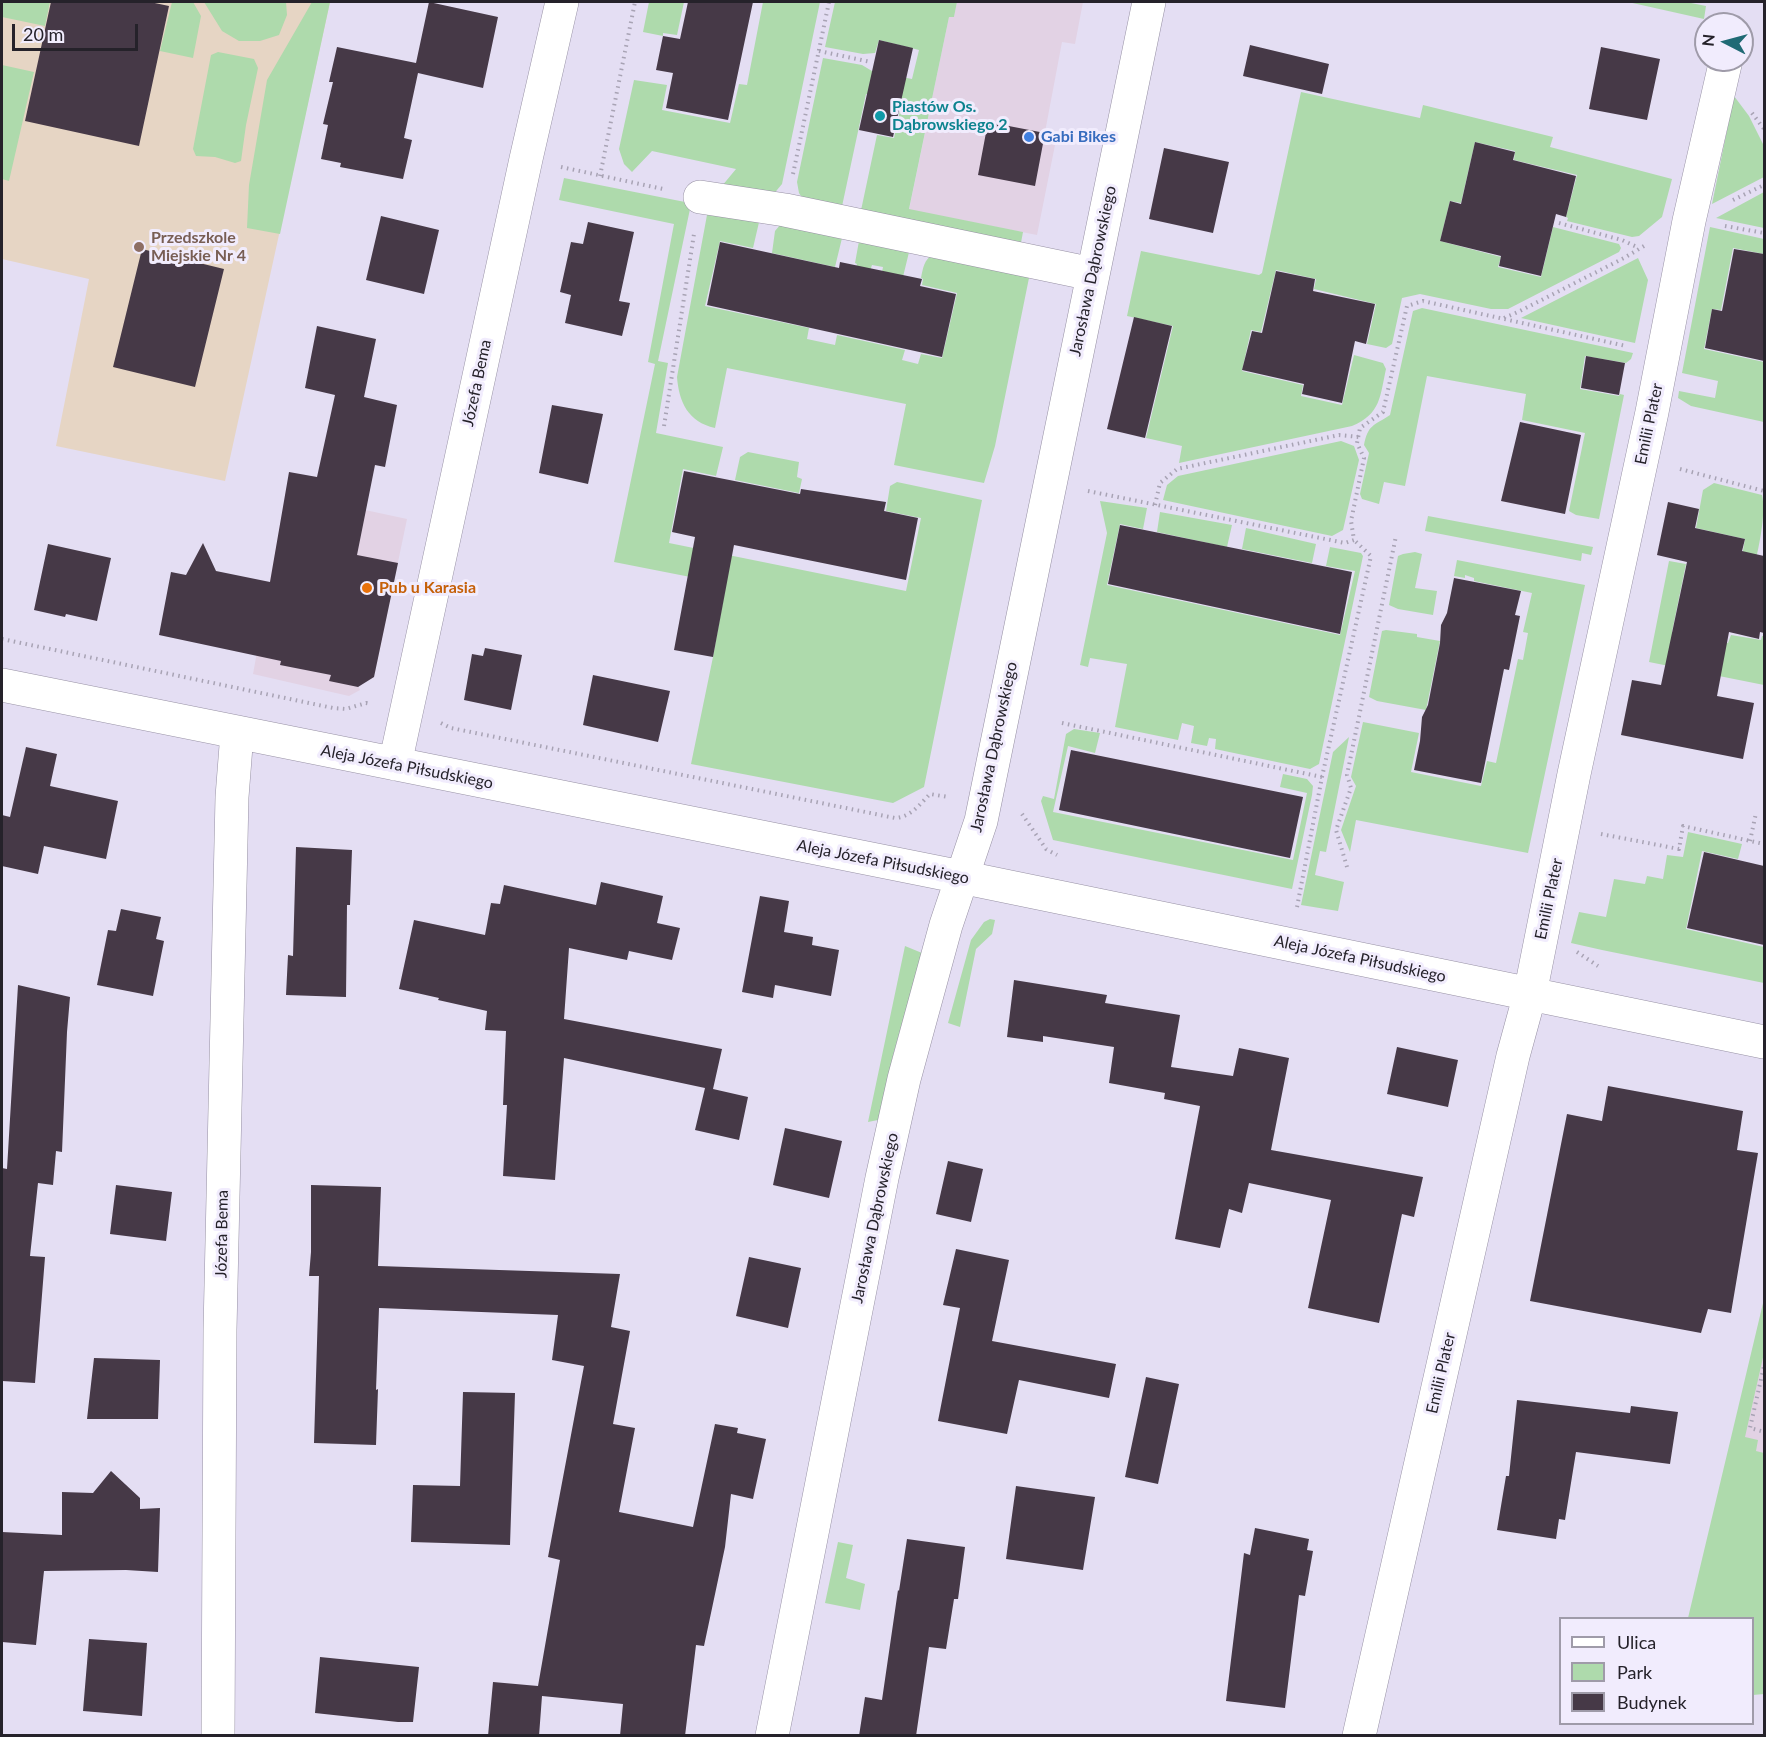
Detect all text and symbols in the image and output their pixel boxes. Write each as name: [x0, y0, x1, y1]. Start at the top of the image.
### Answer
scale bar: [15, 12, 141, 50]
north arrow: [1694, 12, 1754, 72]
text: 20 m: [23, 23, 63, 45]
text: N: [1697, 33, 1718, 47]
place label: Piastów Os. Dąbrowskiego 2: [892, 97, 1008, 135]
marker: Piastów Os. Dąbrowskiego 2: [873, 109, 887, 123]
place label: Gabi Bikes: [1041, 127, 1116, 147]
marker: Gabi Bikes: [1022, 130, 1036, 144]
street label: Jarosława Dąbrowskiego: [1066, 184, 1120, 358]
place label: Przedszkole Miejskie Nr 4: [151, 228, 246, 266]
marker: Przedszkole Miejskie Nr 4: [132, 240, 146, 254]
street label: Józefa Bema: [458, 338, 496, 428]
street label: Emilii Plater: [1631, 382, 1667, 466]
place label: Pub u Karasia: [379, 578, 476, 598]
marker: Pub u Karasia: [360, 581, 374, 595]
street label: Jarosława Dąbrowskiego: [967, 660, 1021, 834]
street label: Aleja Józefa Piłsudskiego: [319, 741, 495, 793]
street label: Aleja Józefa Piłsudskiego: [795, 836, 971, 888]
street label: Emilii Plater: [1531, 857, 1567, 941]
street label: Aleja Józefa Piłsudskiego: [1272, 931, 1448, 987]
street label: Jarosława Dąbrowskiego: [848, 1131, 902, 1305]
street label: Józefa Bema: [212, 1190, 232, 1278]
street label: Emilii Plater: [1422, 1331, 1460, 1415]
legend: [1559, 1617, 1754, 1725]
text: Ulica: [1617, 1631, 1656, 1653]
text: Park: [1617, 1661, 1652, 1683]
text: Budynek: [1617, 1691, 1687, 1713]

